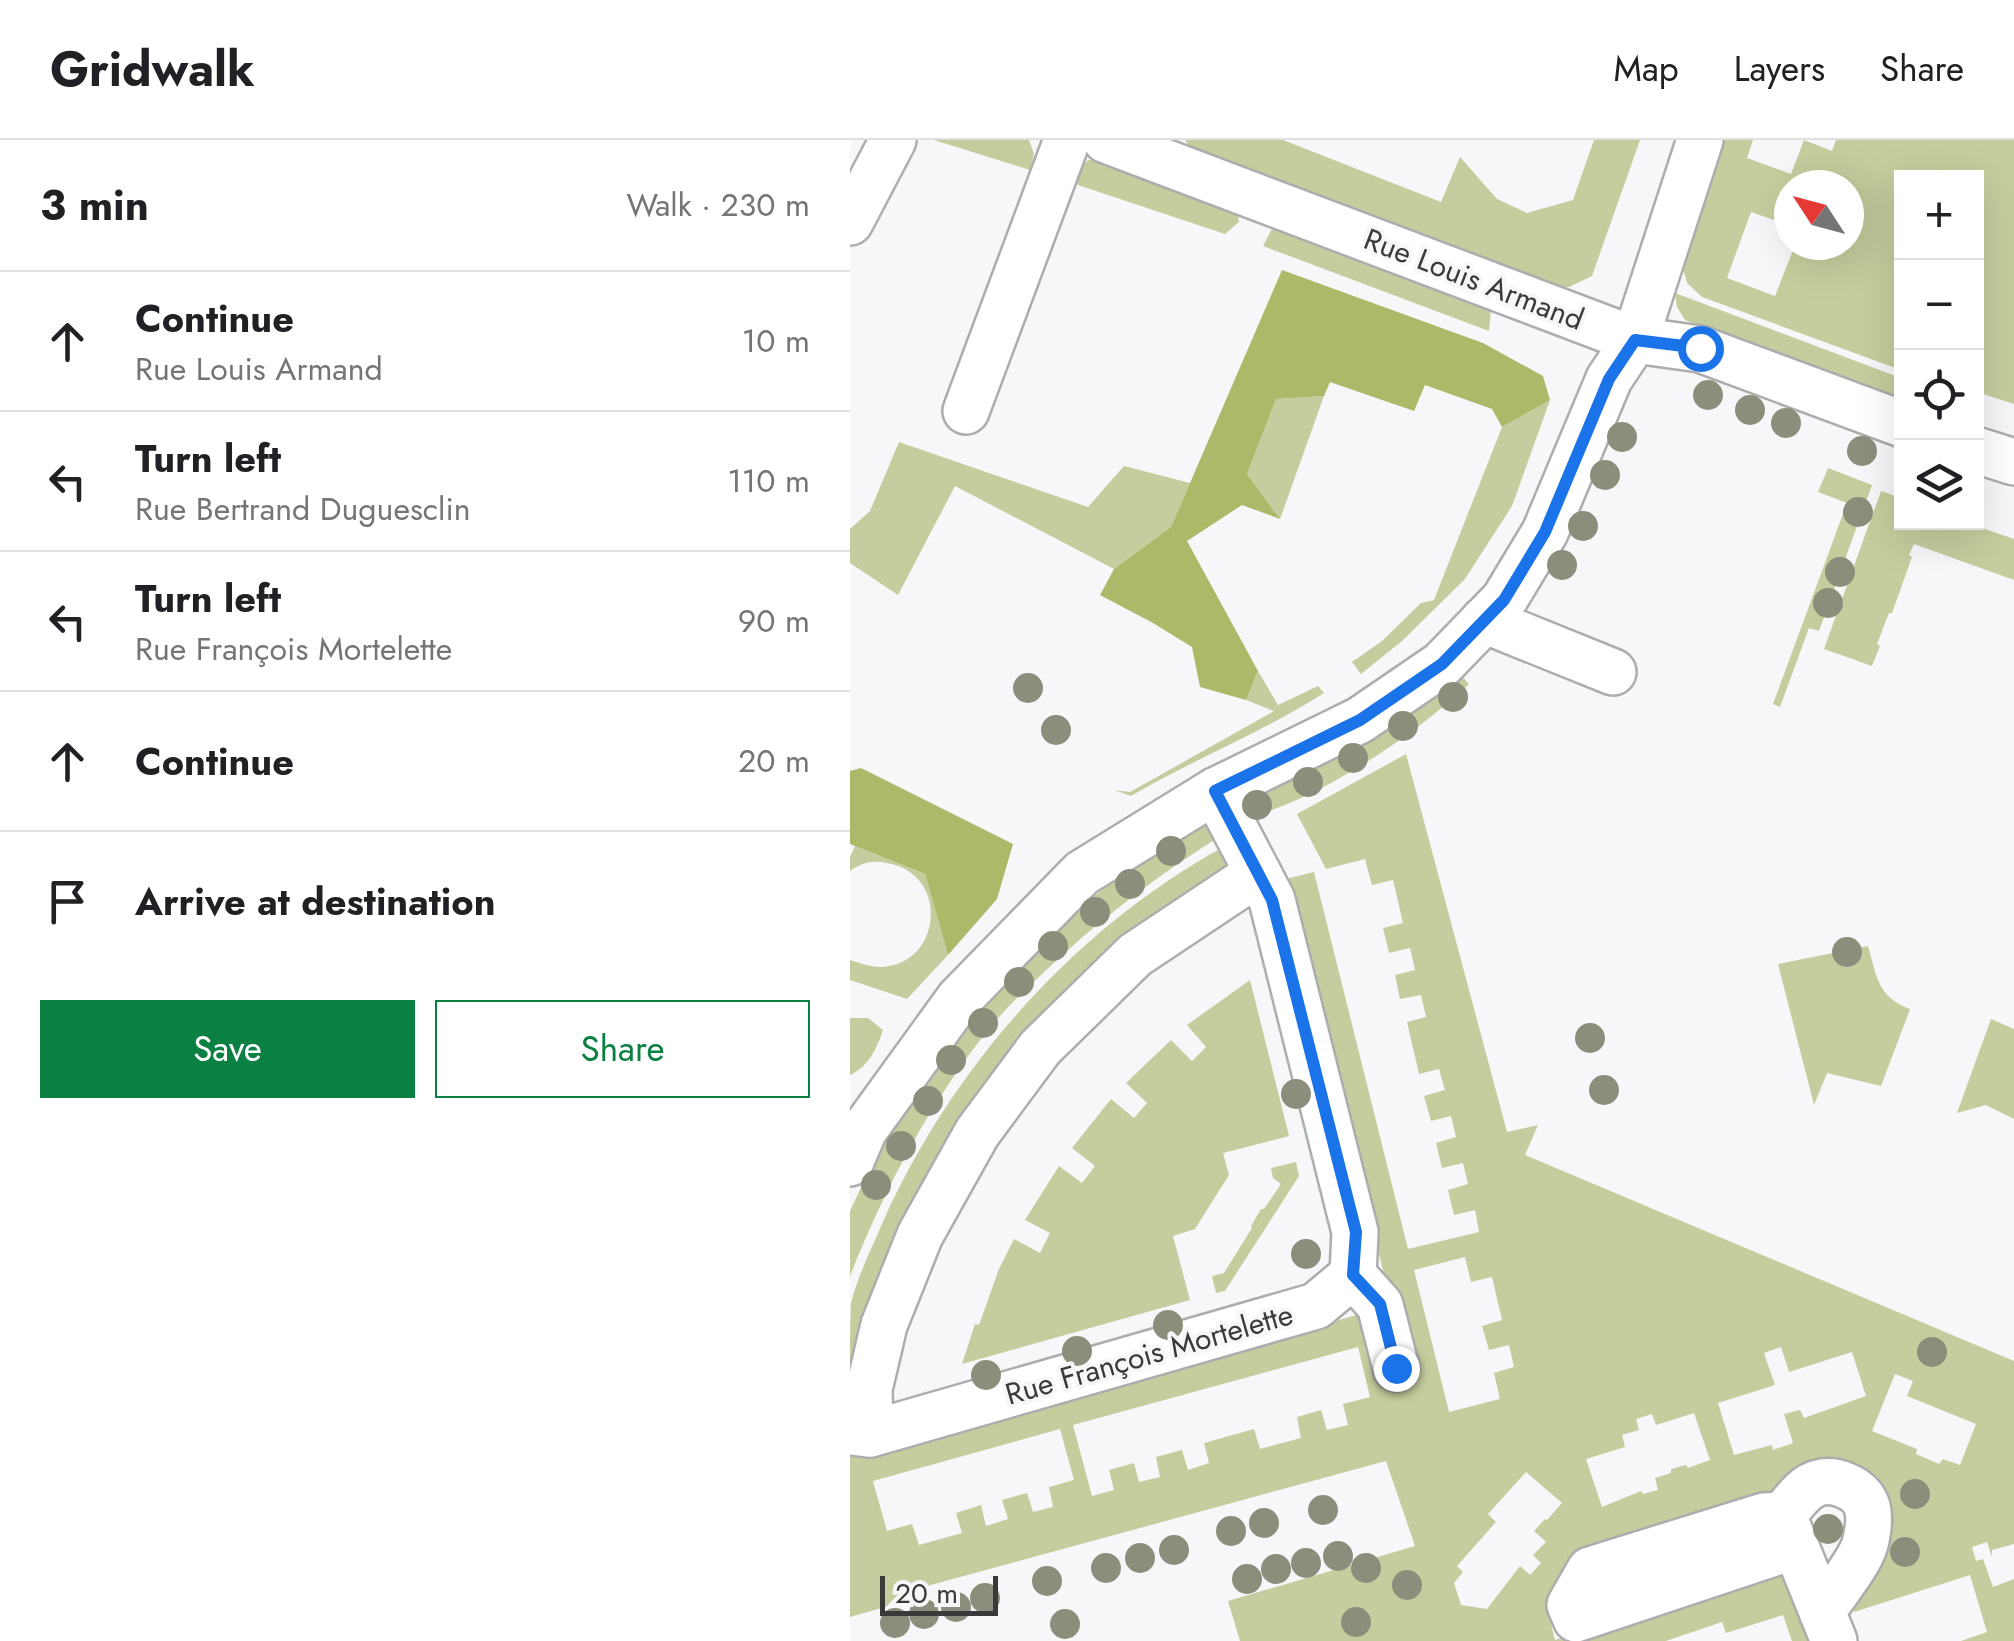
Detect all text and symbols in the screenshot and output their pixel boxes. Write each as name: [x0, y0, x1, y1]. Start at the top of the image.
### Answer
text: Gridwalk: [50, 35, 255, 104]
text: Map: [1614, 44, 1679, 94]
text: Layers: [1734, 44, 1825, 94]
text: Share: [1880, 44, 1964, 94]
north arrow: [1774, 170, 1864, 260]
map controls: [1894, 170, 1984, 530]
button: +: [1894, 170, 1984, 260]
text: 3 min: [40, 175, 149, 236]
text: Walk · 230 m: [626, 182, 810, 228]
street label: Rue Louis Armand: [1358, 217, 1590, 341]
button: −: [1894, 260, 1984, 350]
text: Continue: [135, 291, 294, 346]
icon: ahead: [40, 314, 95, 369]
text: 10 m: [742, 318, 810, 364]
route start: [1678, 326, 1724, 372]
text: Rue Louis Armand: [135, 346, 383, 392]
button: locate: [1894, 350, 1984, 440]
text: Turn left: [135, 431, 281, 486]
button: layers: [1894, 440, 1984, 530]
icon: left: [40, 454, 95, 509]
text: 110 m: [727, 458, 810, 504]
text: Rue Bertrand Duguesclin: [135, 486, 471, 532]
text: Turn left: [135, 571, 281, 626]
icon: left: [40, 594, 95, 649]
text: 90 m: [738, 598, 810, 644]
text: Rue François Mortelette: [135, 626, 452, 672]
icon: ahead: [40, 734, 95, 789]
text: Continue: [135, 734, 294, 789]
text: 20 m: [738, 738, 810, 784]
icon: arrive: [40, 874, 95, 929]
text: Arrive at destination: [135, 874, 496, 929]
button: Save: [40, 1000, 415, 1098]
button: Share: [435, 1000, 810, 1098]
street label: Rue François Mortelette: [1000, 1292, 1298, 1416]
route end: [1374, 1346, 1420, 1392]
scale bar: [880, 1571, 998, 1616]
text: 20 m: [895, 1573, 958, 1614]

